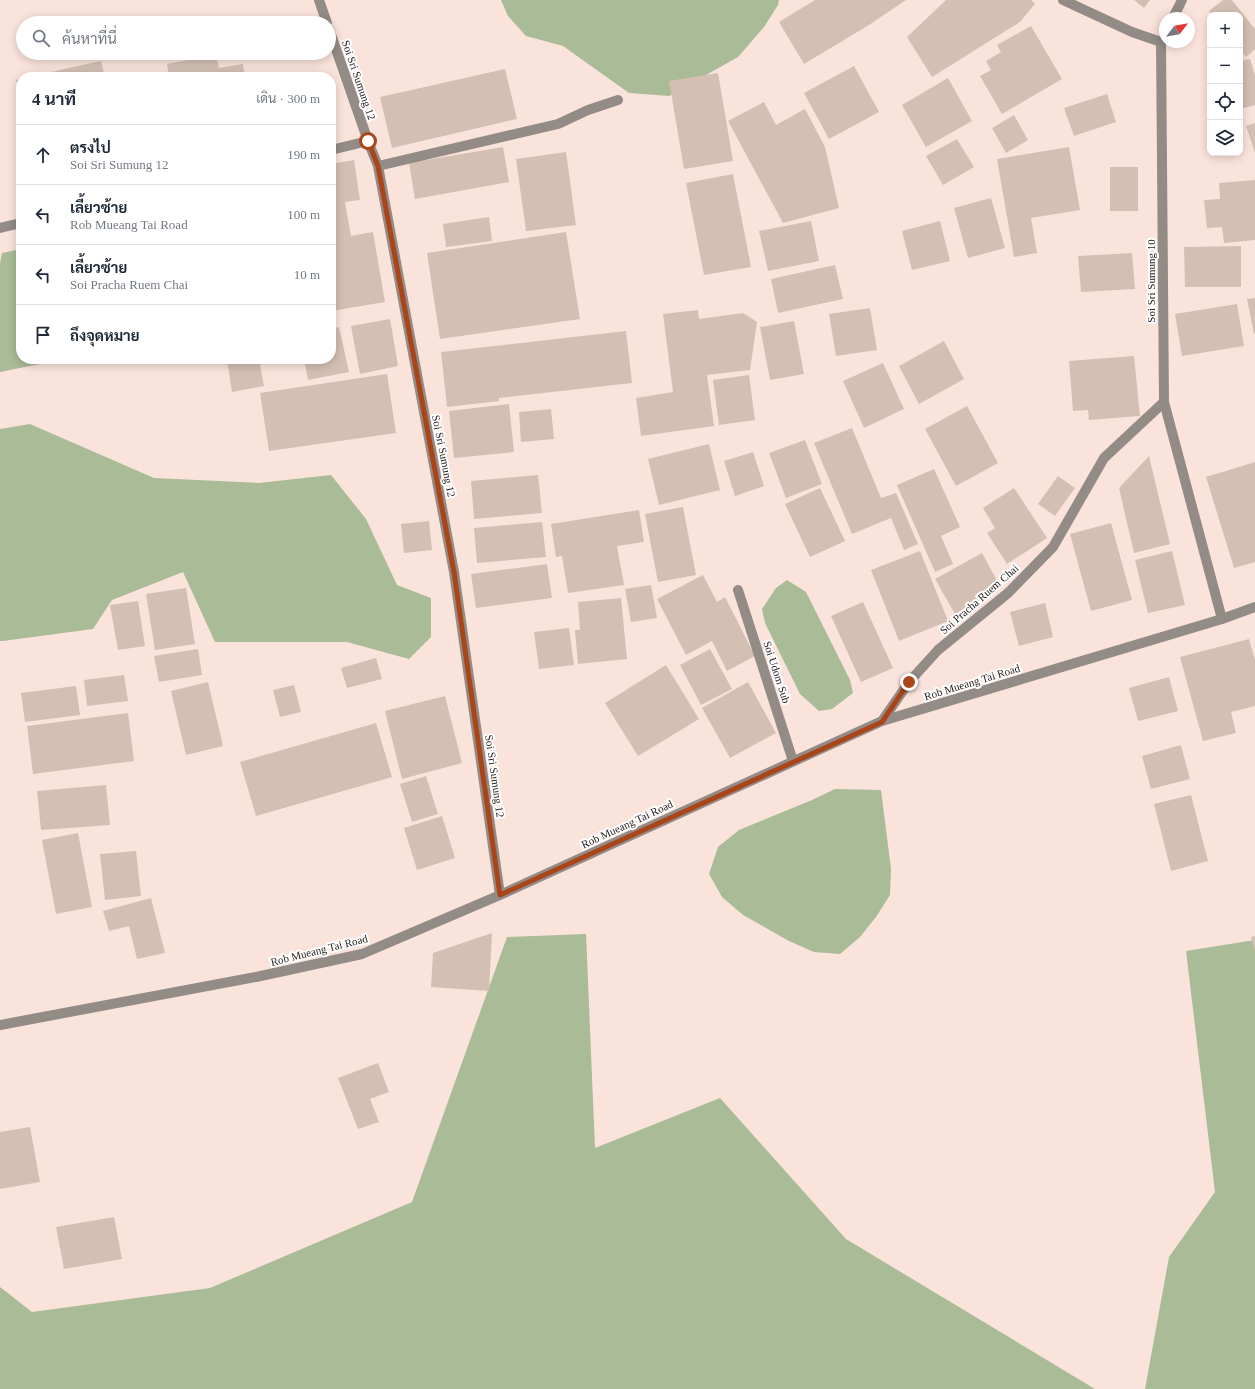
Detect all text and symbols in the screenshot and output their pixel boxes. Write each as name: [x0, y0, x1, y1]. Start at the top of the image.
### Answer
north arrow: [1159, 12, 1195, 48]
map controls: [1207, 12, 1243, 156]
button: +: [1207, 12, 1243, 48]
search box: [16, 16, 336, 60]
icon: search: [30, 27, 52, 49]
text: ค้นหาที่นี่: [62, 31, 117, 47]
street label: Soi Sri Sumung 12: [340, 39, 378, 121]
button: −: [1207, 48, 1243, 84]
button: locate: [1207, 84, 1243, 120]
text: 4 นาที: [32, 90, 76, 109]
text: เดิน · 300 m: [256, 91, 320, 106]
button: layers: [1207, 120, 1243, 156]
route start: [359, 132, 377, 150]
text: ตรงไป: [70, 140, 111, 156]
icon: ahead: [32, 144, 54, 166]
text: 190 m: [287, 147, 320, 162]
text: Soi Sri Sumung 12: [70, 157, 169, 172]
text: เลี้ยวซ้าย: [70, 200, 127, 216]
icon: left: [32, 204, 54, 226]
text: 100 m: [287, 207, 320, 222]
text: Rob Mueang Tai Road: [70, 217, 188, 232]
street label: Soi Sri Sumung 10: [1145, 239, 1157, 323]
text: เลี้ยวซ้าย: [70, 260, 127, 276]
icon: left: [32, 264, 54, 286]
text: 10 m: [294, 267, 320, 282]
text: Soi Pracha Ruem Chai: [70, 277, 188, 292]
icon: arrive: [32, 324, 54, 346]
text: ถึงจุดหมาย: [70, 328, 140, 344]
street label: Soi Sri Sumung 12: [430, 414, 458, 498]
street label: Soi Pracha Ruem Chai: [937, 562, 1021, 636]
street label: Soi Udom Sub: [761, 639, 793, 705]
street label: Rob Mueang Tai Road: [923, 662, 1022, 702]
route end: [900, 673, 918, 691]
street label: Soi Sri Sumung 12: [483, 734, 507, 818]
street label: Rob Mueang Tai Road: [579, 797, 675, 850]
street label: Rob Mueang Tai Road: [269, 932, 369, 968]

